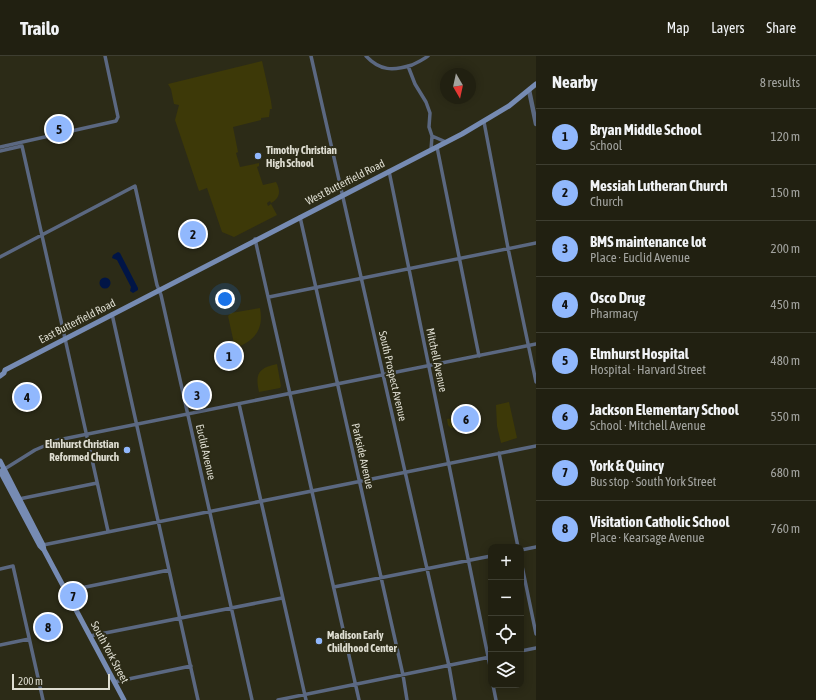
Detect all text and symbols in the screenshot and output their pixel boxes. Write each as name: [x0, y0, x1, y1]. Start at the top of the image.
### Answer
text: Trailo: [20, 17, 59, 39]
text: Map: [667, 20, 689, 36]
text: Layers: [711, 20, 744, 36]
text: Share: [766, 20, 796, 36]
north arrow: [440, 68, 476, 104]
text: Nearby: [552, 72, 598, 92]
text: 8 results: [760, 75, 800, 90]
pin: 5: [46, 114, 72, 144]
text: Bryan Middle School: [590, 121, 701, 138]
text: 1: [562, 129, 568, 144]
text: 120 m: [771, 129, 800, 144]
text: School: [590, 138, 622, 153]
place label: Timothy Christian High School: [266, 144, 337, 169]
marker: Timothy Christian High School: [253, 151, 263, 161]
street label: West Butterfield Road: [303, 157, 387, 207]
text: Messiah Lutheran Church: [590, 177, 728, 194]
text: 2: [562, 185, 568, 200]
text: 150 m: [771, 185, 800, 200]
text: Church: [590, 194, 623, 209]
pin: 2: [180, 219, 206, 249]
text: BMS maintenance lot: [590, 233, 706, 250]
text: 3: [562, 241, 568, 256]
text: 200 m: [771, 241, 800, 256]
text: Place · Euclid Avenue: [590, 250, 690, 265]
your location: [215, 289, 235, 309]
text: Osco Drug: [590, 289, 645, 306]
street label: East Butterfield Road: [37, 297, 117, 345]
text: 4: [562, 297, 568, 312]
text: 450 m: [771, 297, 800, 312]
text: Pharmacy: [590, 306, 638, 321]
street label: Mitchell Avenue: [424, 327, 450, 393]
street label: South Prospect Avenue: [377, 330, 409, 422]
pin: 1: [216, 341, 242, 371]
text: Elmhurst Hospital: [590, 345, 689, 362]
text: 5: [562, 353, 568, 368]
text: 480 m: [771, 353, 800, 368]
text: Hospital · Harvard Street: [590, 362, 706, 377]
pin: 3: [184, 380, 210, 410]
pin: 4: [14, 382, 40, 412]
text: Jackson Elementary School: [590, 401, 739, 418]
pin: 6: [453, 404, 479, 434]
text: 6: [562, 409, 568, 424]
text: 550 m: [771, 409, 800, 424]
text: School · Mitchell Avenue: [590, 418, 706, 433]
street label: Parkside Avenue: [350, 422, 376, 490]
street label: Euclid Avenue: [194, 423, 218, 481]
place label: Elmhurst Christian Reformed Church: [45, 438, 119, 463]
marker: Elmhurst Christian Reformed Church: [122, 445, 132, 455]
text: York & Quincy: [590, 457, 664, 474]
text: 7: [562, 465, 568, 480]
text: 680 m: [771, 465, 800, 480]
text: Bus stop · South York Street: [590, 474, 716, 489]
text: Visitation Catholic School: [590, 513, 730, 530]
text: 8: [562, 521, 568, 536]
text: 760 m: [771, 521, 800, 536]
text: Place · Kearsage Avenue: [590, 530, 704, 545]
map controls: [488, 544, 524, 688]
button: +: [488, 544, 524, 580]
button: −: [488, 580, 524, 616]
pin: 7: [60, 581, 86, 611]
pin: 8: [35, 612, 61, 642]
button: locate: [488, 616, 524, 652]
street label: South York Street: [89, 619, 131, 685]
place label: Madison Early Childhood Center: [327, 629, 398, 654]
marker: Madison Early Childhood Center: [314, 636, 324, 646]
button: layers: [488, 652, 524, 688]
scale bar: [12, 672, 110, 691]
text: 200 m: [18, 675, 43, 687]

